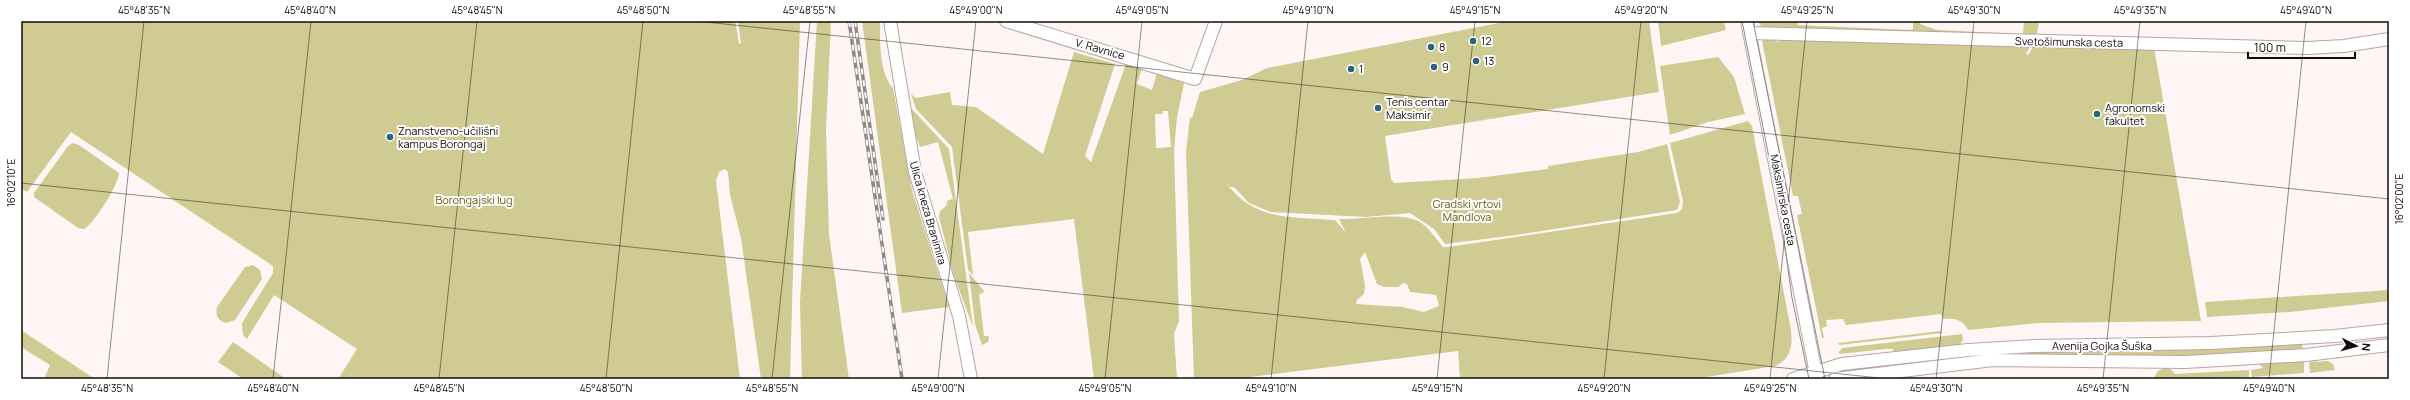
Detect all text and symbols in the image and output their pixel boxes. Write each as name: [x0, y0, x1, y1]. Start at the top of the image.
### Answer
text: 45°48'35"N: [118, 3, 170, 17]
text: 45°48'40"N: [284, 3, 336, 17]
text: 45°48'45"N: [451, 3, 503, 17]
text: 45°48'50"N: [617, 3, 669, 17]
text: 45°48'55"N: [783, 3, 835, 17]
text: 45°49'00"N: [949, 3, 1003, 17]
text: 45°49'05"N: [1116, 3, 1169, 17]
text: 45°49'10"N: [1282, 3, 1334, 17]
text: 45°49'15"N: [1450, 3, 1501, 17]
text: 45°49'20"N: [1615, 3, 1668, 17]
text: 45°49'25"N: [1781, 3, 1833, 17]
text: 45°49'30"N: [1948, 3, 2001, 17]
text: 45°49'35"N: [2114, 3, 2166, 17]
text: 45°49'40"N: [2280, 3, 2332, 17]
place label: 12: [1481, 33, 1492, 48]
street label: Svetošimunska cesta: [2015, 33, 2123, 50]
street label: V. Ravnice: [1074, 34, 1127, 63]
scale bar: [2248, 34, 2355, 60]
marker: 12: [1468, 36, 1478, 46]
place label: 8: [1439, 39, 1445, 54]
text: 100 m: [2254, 39, 2286, 56]
marker: 8: [1426, 42, 1436, 52]
place label: 13: [1484, 53, 1494, 68]
marker: 13: [1471, 56, 1481, 66]
place label: 9: [1442, 59, 1449, 74]
place label: 1: [1359, 61, 1363, 76]
marker: 9: [1429, 62, 1439, 72]
marker: 1: [1346, 64, 1356, 74]
place label: Tenis centar Maksimir: [1386, 94, 1448, 122]
place label: Agronomski fakultet: [2105, 100, 2165, 128]
marker: Tenis centar Maksimir: [1373, 103, 1383, 113]
marker: Agronomski fakultet: [2092, 109, 2102, 119]
place label: Znanstveno-učilišni kampus Borongaj: [398, 123, 498, 151]
marker: Znanstveno-učilišni kampus Borongaj: [385, 132, 395, 142]
street label: Maksimirska cesta: [1767, 153, 1800, 247]
text: 16°02'10"E: [4, 159, 18, 207]
street label: Ulica kneza Branimira: [907, 159, 950, 266]
text: 16°02'00"E: [2392, 174, 2406, 224]
park label: Borongajski lug: [435, 192, 513, 207]
park label: Gradski vrtovi Mandlova: [1433, 196, 1501, 224]
north arrow: [2336, 326, 2376, 366]
street label: Avenija Gojka Šuška: [2052, 338, 2152, 353]
text: N: [2359, 342, 2374, 352]
text: 45°48'35"N: [81, 381, 133, 395]
text: 45°48'40"N: [247, 381, 299, 395]
text: 45°48'45"N: [413, 381, 465, 395]
text: 45°48'50"N: [580, 381, 632, 395]
text: 45°48'55"N: [746, 381, 798, 395]
text: 45°49'00"N: [911, 381, 965, 395]
text: 45°49'05"N: [1079, 381, 1132, 395]
text: 45°49'10"N: [1245, 381, 1297, 395]
text: 45°49'15"N: [1412, 381, 1463, 395]
text: 45°49'20"N: [1578, 381, 1631, 395]
text: 45°49'25"N: [1744, 381, 1796, 395]
text: 45°49'30"N: [1910, 381, 1963, 395]
text: 45°49'35"N: [2077, 381, 2129, 395]
text: 45°49'40"N: [2243, 381, 2295, 395]

